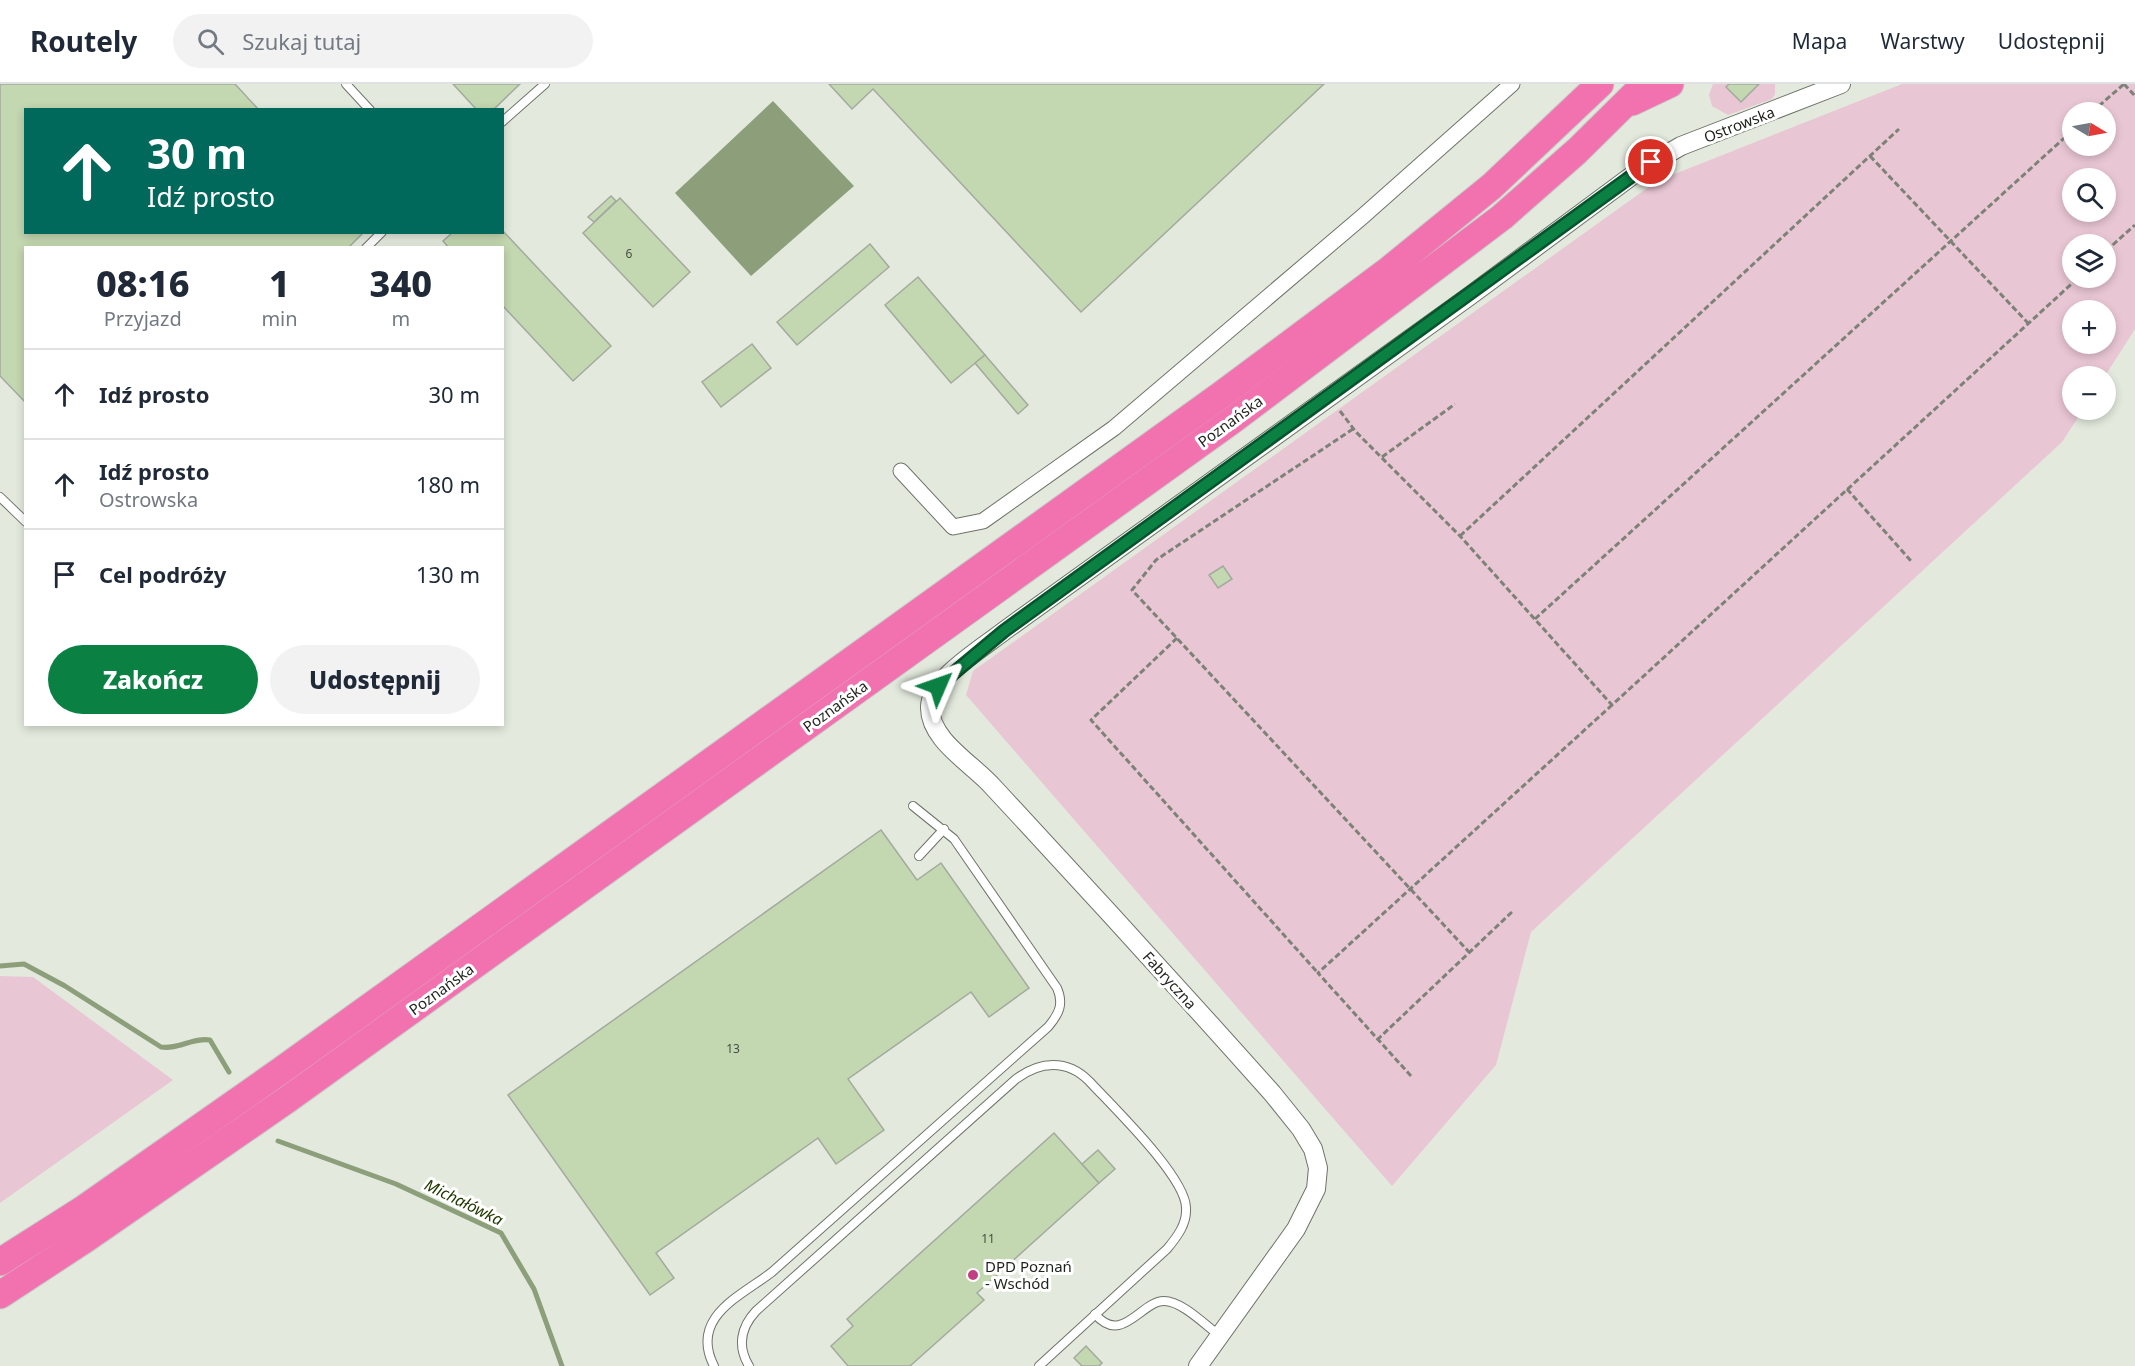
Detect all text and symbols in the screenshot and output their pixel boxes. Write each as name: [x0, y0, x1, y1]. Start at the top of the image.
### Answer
search box: [173, 14, 593, 68]
text: Routely: [30, 22, 137, 60]
icon: search: [194, 25, 227, 58]
text: Szukaj tutaj: [242, 26, 361, 56]
text: Mapa: [1792, 27, 1847, 55]
text: Warstwy: [1880, 27, 1965, 55]
text: Udostępnij: [1998, 27, 2105, 55]
street label: Ostrowska: [1701, 101, 1777, 147]
north arrow: [2062, 102, 2116, 156]
map controls: [2062, 102, 2116, 420]
text: 30 m: [147, 124, 247, 181]
icon: ahead: [48, 132, 126, 210]
pin: [1625, 136, 1676, 187]
icon: arrive: [1634, 145, 1667, 178]
button: search: [2062, 168, 2116, 222]
text: Idź prosto: [147, 178, 275, 215]
button: layers: [2062, 234, 2116, 288]
house number: 6: [626, 245, 633, 262]
text: 08:16: [96, 259, 189, 308]
text: 1: [269, 259, 290, 308]
text: 340: [370, 259, 432, 308]
button: +: [2062, 300, 2116, 354]
text: Przyjazd: [104, 305, 182, 332]
text: min: [261, 305, 298, 332]
text: m: [391, 305, 410, 332]
button: −: [2062, 366, 2116, 420]
icon: ahead: [48, 378, 81, 411]
text: Idź prosto: [99, 379, 209, 409]
text: 30 m: [429, 379, 480, 409]
street label: Poznańska: [1194, 391, 1266, 451]
text: Idź prosto: [99, 456, 209, 486]
icon: ahead: [48, 468, 81, 501]
text: 180 m: [416, 469, 480, 499]
text: Ostrowska: [99, 486, 198, 513]
icon: arrive: [48, 558, 81, 591]
text: Cel podróży: [99, 559, 226, 589]
text: 130 m: [416, 559, 480, 589]
button: Zakończ: [48, 645, 258, 714]
button: Udostępnij: [270, 645, 480, 714]
position arrow: [906, 654, 970, 718]
street label: Poznańska: [799, 676, 871, 736]
street label: Fabryczna: [1139, 947, 1201, 1013]
street label: Poznańska: [405, 959, 477, 1019]
house number: 13: [726, 1040, 740, 1057]
water label: Michałówka: [421, 1174, 507, 1230]
house number: 11: [981, 1230, 995, 1247]
place label: DPD Poznań - Wschód: [985, 1256, 1072, 1293]
marker: DPD Poznań - Wschód: [966, 1268, 980, 1282]

